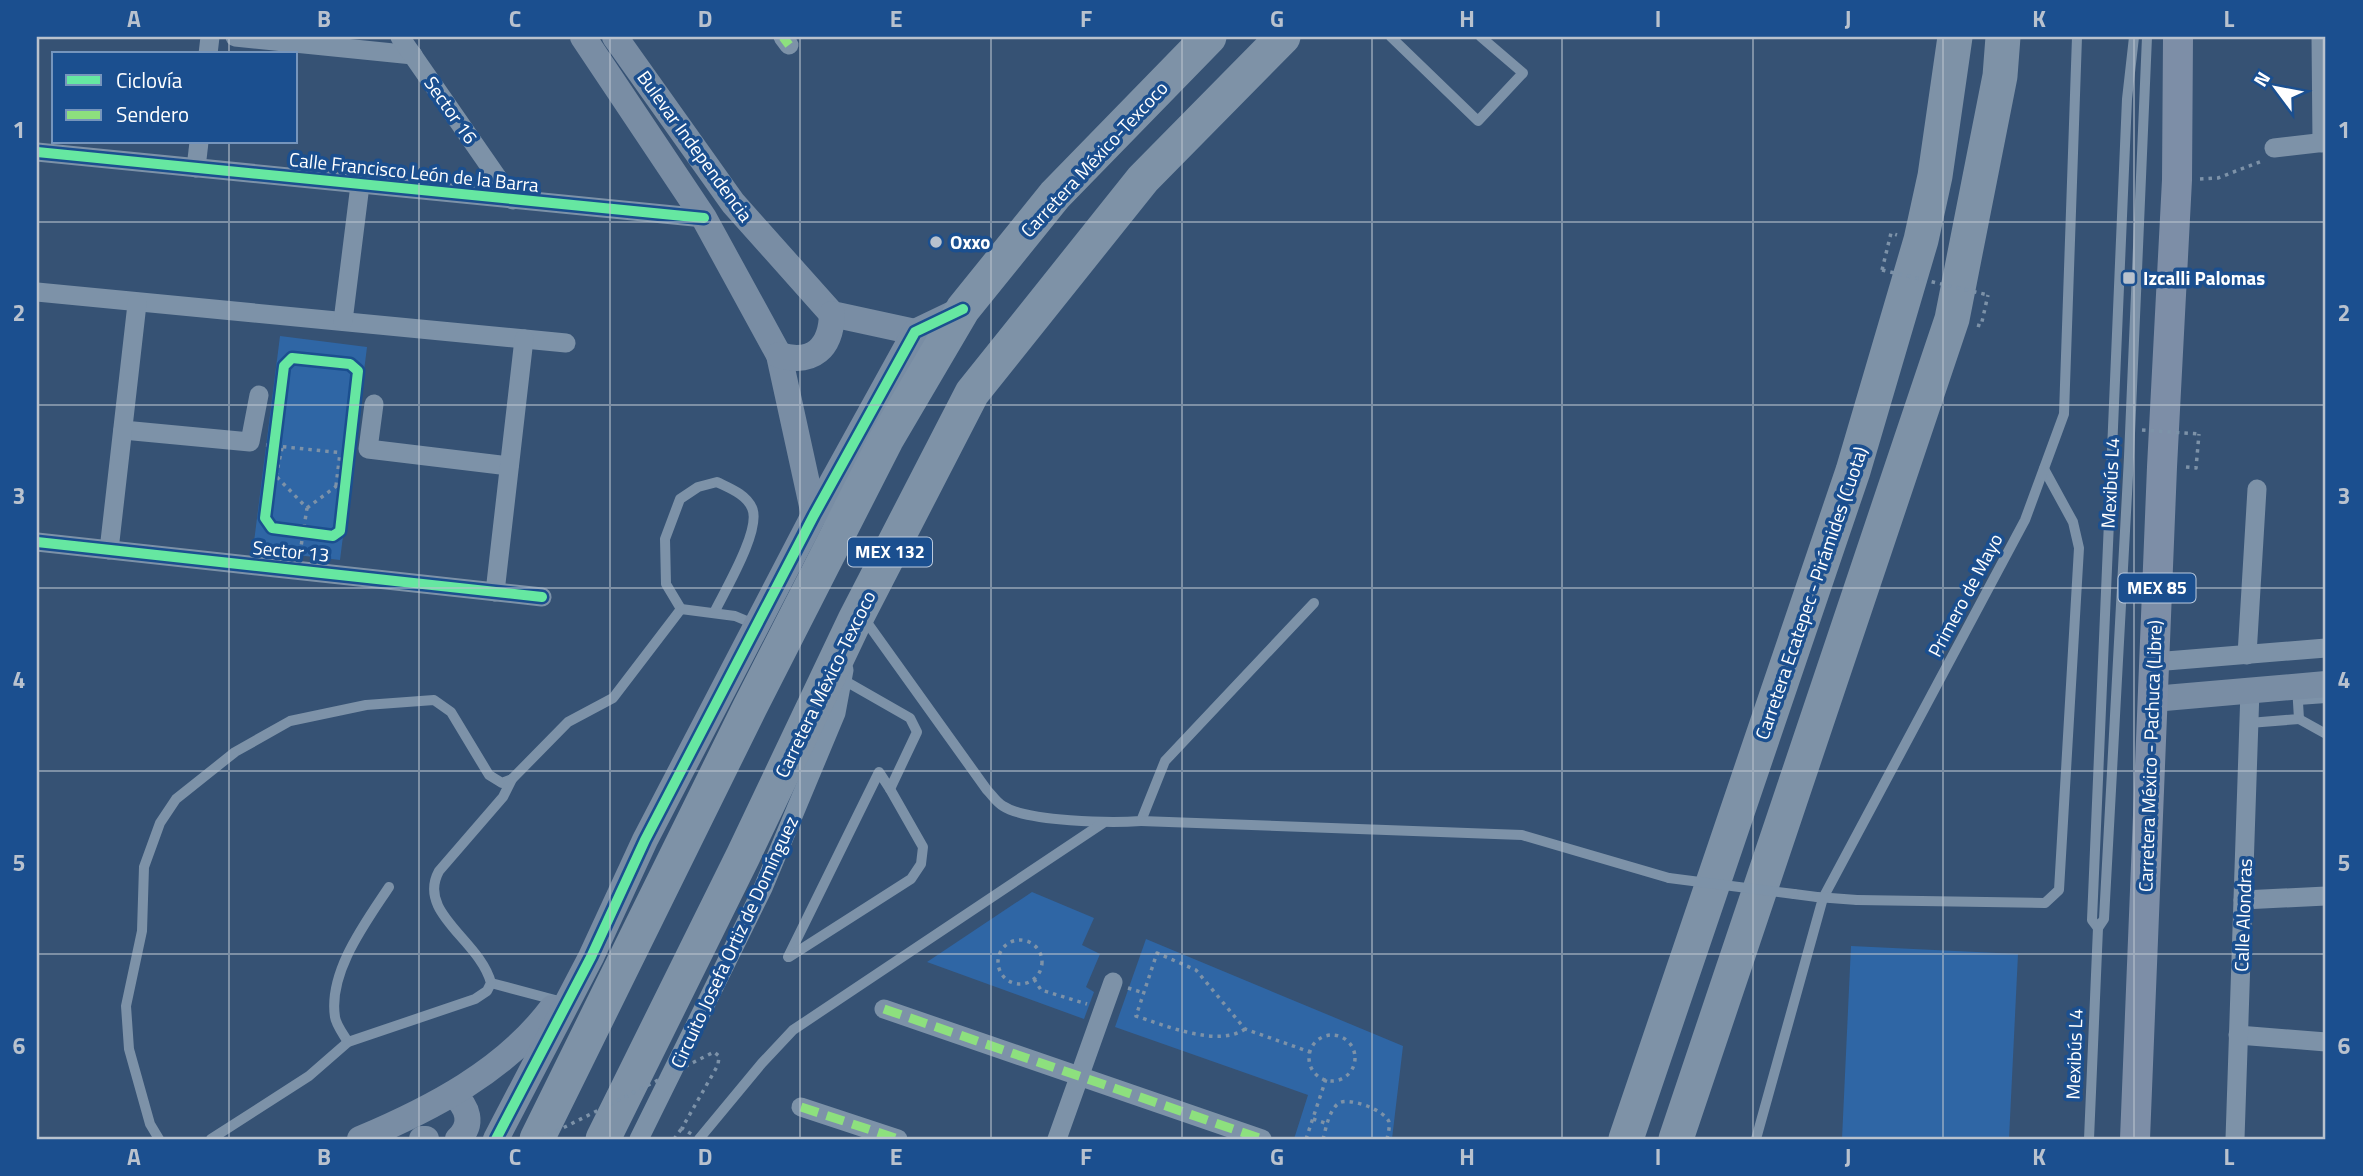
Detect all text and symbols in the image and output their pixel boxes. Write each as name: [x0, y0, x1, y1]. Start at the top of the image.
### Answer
text: A: [127, 1, 141, 36]
text: B: [317, 1, 331, 36]
text: C: [509, 1, 521, 36]
text: D: [698, 1, 712, 36]
text: E: [890, 1, 902, 36]
text: F: [1080, 1, 1092, 36]
text: G: [1270, 1, 1284, 36]
text: H: [1459, 1, 1475, 36]
text: I: [1655, 1, 1661, 36]
text: J: [1845, 1, 1851, 36]
text: K: [2032, 1, 2046, 36]
text: L: [2224, 1, 2235, 36]
legend: [52, 52, 298, 144]
north arrow: [2240, 52, 2310, 122]
text: Ciclovía: [116, 64, 183, 96]
street label: Bulevar Independencia: [630, 64, 761, 228]
text: N: [2245, 65, 2277, 92]
street label: Sector 16: [417, 70, 485, 150]
street label: Carretera México-Texcoco: [1013, 74, 1174, 243]
text: Sendero: [116, 98, 189, 130]
text: 1: [13, 112, 25, 147]
text: 1: [2338, 112, 2350, 147]
street label: Calle Francisco León de la Barra: [288, 144, 541, 199]
place label: Oxxo: [950, 227, 990, 256]
marker: Oxxo: [928, 234, 944, 250]
place label: Izcalli Palomas: [2143, 263, 2265, 292]
marker: Izcalli Palomas: [2121, 270, 2137, 286]
text: 2: [13, 295, 25, 330]
text: 2: [2338, 295, 2350, 330]
street label: Mexibús L4: [2093, 437, 2126, 529]
street label: Carretera Ecatepec - Pirámides (Cuota): [1747, 442, 1874, 743]
text: 3: [13, 478, 25, 513]
text: 3: [2338, 478, 2350, 513]
street label: Primero de Mayo: [1920, 528, 2009, 662]
street label: Sector 13: [251, 532, 331, 569]
road number: MEX 132: [848, 538, 932, 566]
road number: MEX 85: [2118, 574, 2196, 602]
street label: Carretera México-Texcoco: [767, 585, 882, 782]
street label: Carretera México - Pachuca (Libre): [2130, 619, 2169, 893]
text: 4: [13, 662, 25, 697]
text: 4: [2338, 662, 2350, 697]
street label: Circuito Josefa Ortiz de Domínguez: [662, 811, 805, 1073]
text: 5: [13, 845, 25, 880]
text: 5: [2338, 845, 2350, 880]
street label: Calle Alondras: [2226, 858, 2259, 972]
street label: Mexibús L4: [2057, 1008, 2090, 1100]
text: 6: [13, 1028, 26, 1063]
text: 6: [2338, 1028, 2351, 1063]
text: A: [127, 1139, 141, 1174]
text: B: [317, 1139, 331, 1174]
text: C: [509, 1139, 521, 1174]
text: D: [698, 1139, 712, 1174]
text: E: [890, 1139, 902, 1174]
text: F: [1080, 1139, 1092, 1174]
text: G: [1270, 1139, 1284, 1174]
text: H: [1459, 1139, 1475, 1174]
text: I: [1655, 1139, 1661, 1174]
text: J: [1845, 1139, 1851, 1174]
text: K: [2032, 1139, 2046, 1174]
text: L: [2224, 1139, 2235, 1174]

